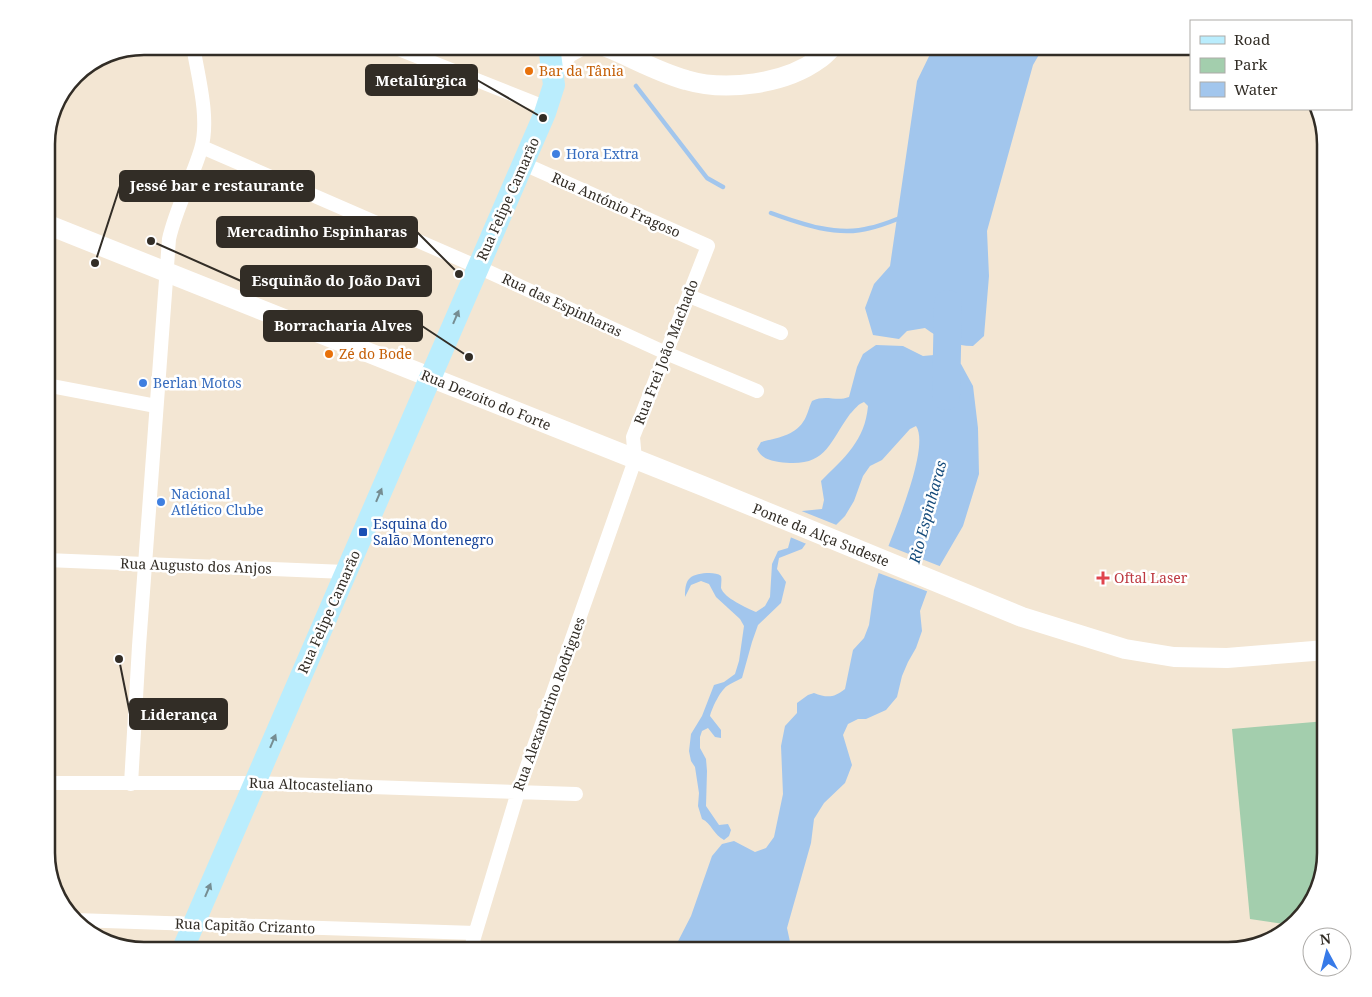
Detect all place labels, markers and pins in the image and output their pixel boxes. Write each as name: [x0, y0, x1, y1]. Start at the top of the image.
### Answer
place label: Bar da Tânia: [539, 61, 624, 80]
callout: Metalúrgica: [366, 65, 477, 95]
marker: Bar da Tânia: [523, 65, 535, 77]
place label: Hora Extra: [566, 144, 639, 163]
marker: Hora Extra: [550, 148, 562, 160]
callout: Jessé bar e restaurante: [120, 171, 314, 201]
callout: Mercadinho Espinharas: [217, 217, 417, 247]
callout: Esquinão do João Davi: [241, 266, 431, 296]
callout: Borracharia Alves: [264, 311, 422, 341]
place label: Zé do Bode: [339, 344, 412, 363]
marker: Zé do Bode: [323, 348, 335, 360]
place label: Berlan Motos: [153, 373, 242, 392]
marker: Berlan Motos: [137, 377, 149, 389]
place label: Nacional Atlético Clube: [171, 484, 264, 519]
marker: Nacional Atlético Clube: [155, 496, 167, 508]
place label: Esquina do Salão Montenegro: [373, 514, 494, 549]
marker: Esquina do Salão Montenegro: [357, 526, 369, 538]
place label: Oftal Laser: [1114, 568, 1188, 587]
marker: Oftal Laser: [1096, 571, 1110, 585]
callout: Liderança: [130, 699, 227, 729]

